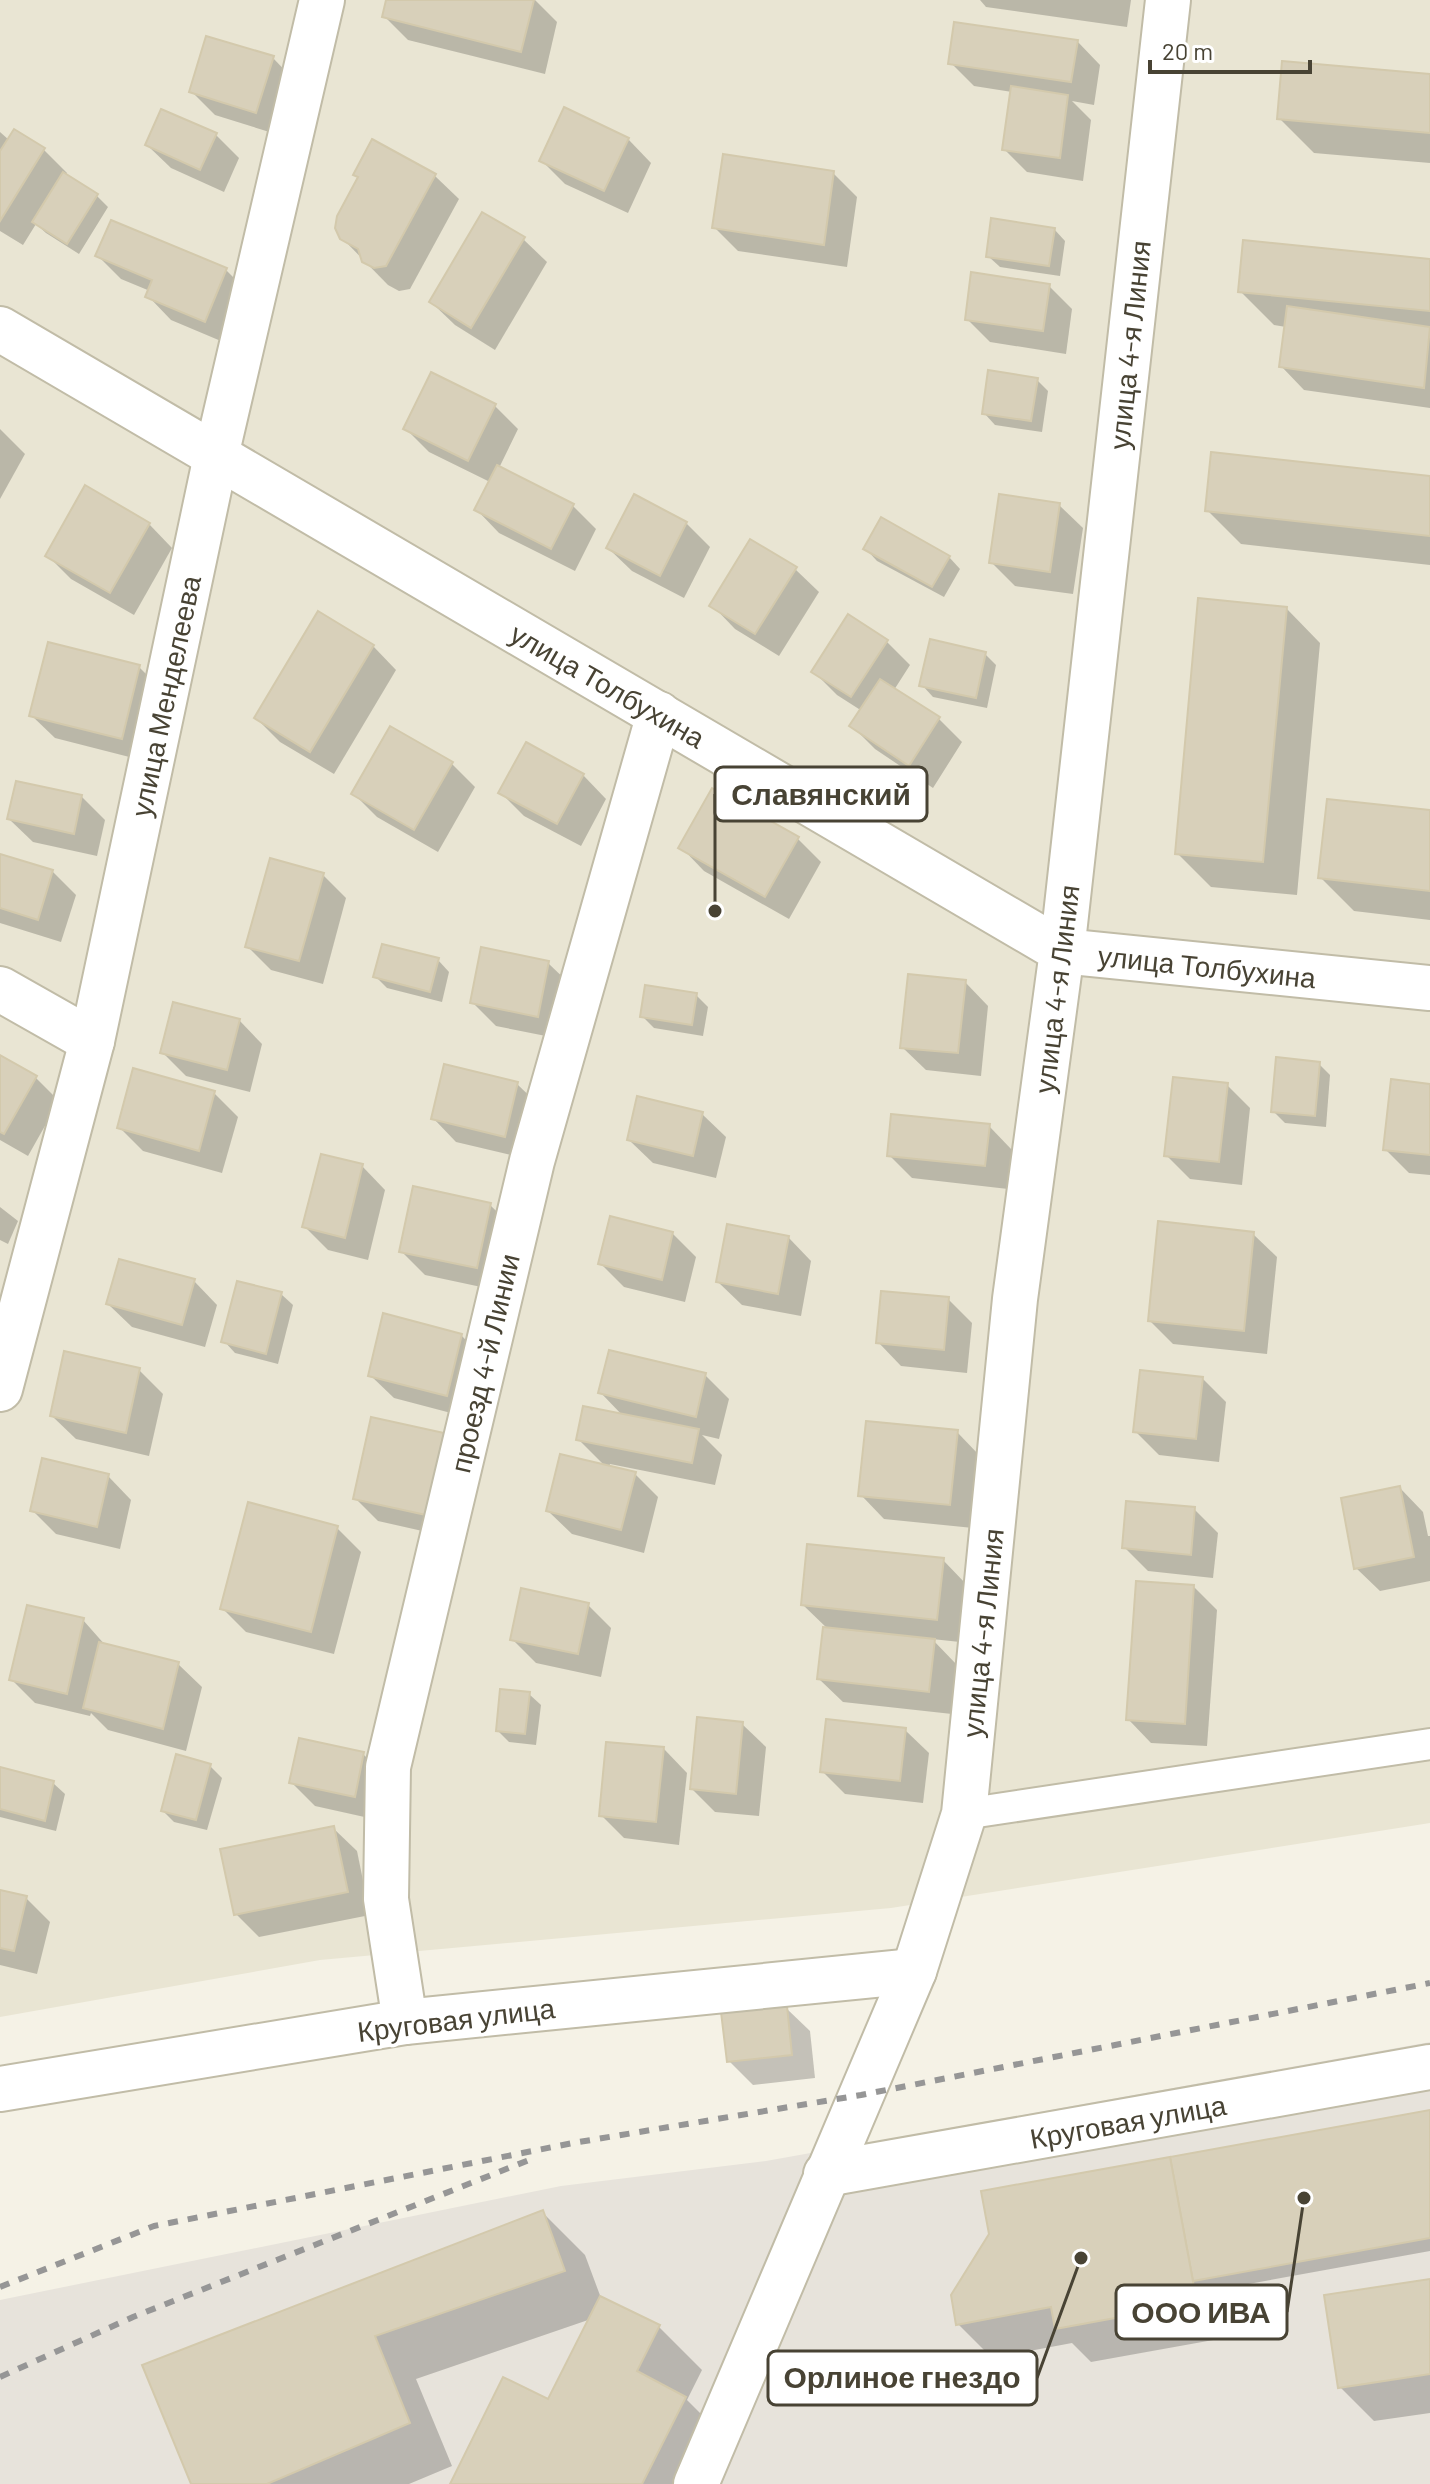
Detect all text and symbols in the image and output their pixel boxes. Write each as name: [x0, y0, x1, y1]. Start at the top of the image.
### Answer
scale bar: [1150, 24, 1310, 74]
text: 20 m: [1162, 36, 1213, 65]
street label: улица 4-я Линия: [1101, 239, 1157, 451]
street label: улица Менделеева: [123, 572, 207, 820]
street label: улица Толбухина: [505, 616, 712, 755]
callout: Славянский: [715, 767, 927, 821]
text: Славянский: [731, 775, 911, 811]
street label: улица 4-я Линия: [1026, 883, 1086, 1095]
street label: улица Толбухина: [1096, 938, 1318, 994]
street label: проезд 4-й Линии: [442, 1250, 526, 1476]
street label: улица 4-я Линия: [954, 1527, 1010, 1739]
street label: Круговая улица: [355, 1990, 557, 2048]
street label: Круговая улица: [1027, 2087, 1229, 2155]
callout: ООО ИВА: [1116, 2285, 1287, 2339]
text: ООО ИВА: [1131, 2293, 1271, 2329]
callout: Орлиное гнездо: [768, 2351, 1037, 2405]
text: Орлиное гнездо: [783, 2358, 1021, 2394]

